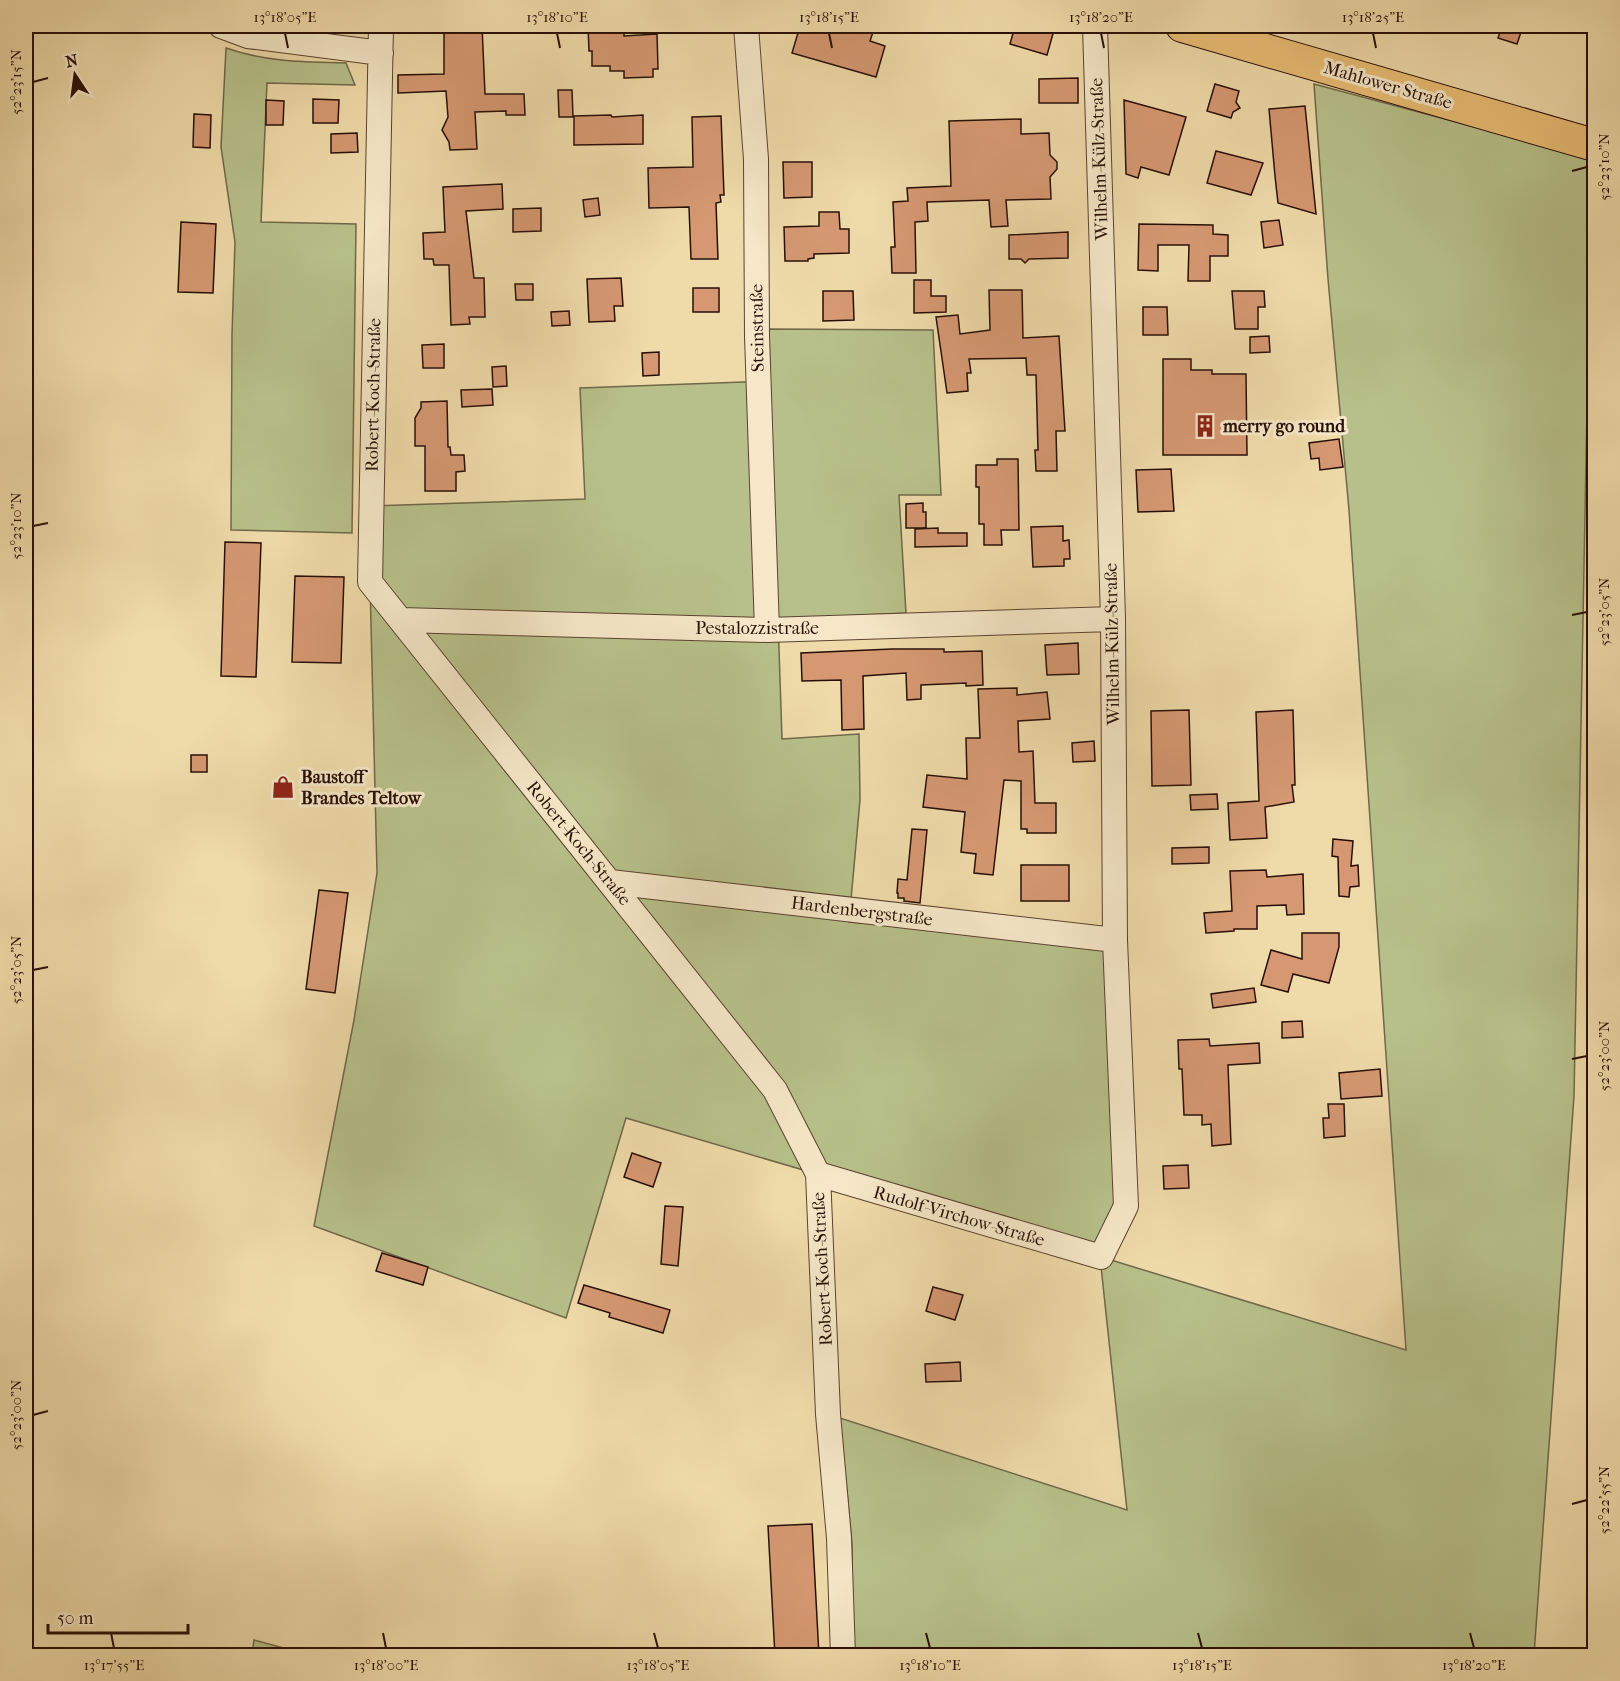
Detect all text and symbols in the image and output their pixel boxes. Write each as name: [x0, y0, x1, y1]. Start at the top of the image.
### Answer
text: 13°18'05"E: [254, 8, 316, 26]
text: 13°18'10"E: [526, 8, 588, 26]
text: 13°18'15"E: [799, 8, 859, 26]
text: 13°18'20"E: [1069, 8, 1133, 26]
text: 13°18'25"E: [1342, 8, 1404, 26]
north arrow: [45, 45, 105, 105]
text: 52°23'15"N: [7, 49, 25, 115]
text: N: [64, 50, 81, 71]
street label: Mahlower Straße: [1321, 57, 1455, 114]
street label: Wilhelm-Külz-Straße: [1086, 77, 1113, 241]
text: 52°23'10"N: [1595, 133, 1613, 201]
street label: Steinstraße: [746, 284, 769, 372]
street label: Robert-Koch-Straße: [362, 318, 385, 472]
building icon: merry go round: [1192, 413, 1218, 439]
place label: merry go round: [1222, 416, 1346, 437]
text: 52°23'10"N: [7, 492, 25, 560]
street label: Wilhelm-Külz-Straße: [1101, 563, 1124, 726]
text: 52°23'05"N: [1595, 577, 1613, 646]
street label: Pestalozzistraße: [695, 618, 819, 639]
place label: Baustoff Brandes Teltow: [301, 767, 423, 809]
shop icon: Baustoff Brandes Teltow: [270, 774, 296, 800]
street label: Robert-Koch-Straße: [522, 777, 635, 910]
street label: Hardenbergstraße: [790, 892, 934, 931]
text: 52°23'05"N: [7, 935, 25, 1004]
text: 52°23'00"N: [1595, 1020, 1613, 1091]
street label: Rudolf-Virchow-Straße: [871, 1182, 1047, 1251]
street label: Robert-Koch-Straße: [808, 1191, 837, 1346]
text: 52°23'00"N: [7, 1379, 25, 1450]
text: 52°22'55"N: [1595, 1465, 1613, 1534]
scale bar: [48, 1597, 188, 1635]
text: 50 m: [57, 1608, 94, 1629]
text: 13°17'55"E: [84, 1656, 144, 1674]
text: 13°18'00"E: [354, 1656, 418, 1674]
text: 13°18'05"E: [627, 1656, 689, 1674]
text: 13°18'10"E: [899, 1656, 961, 1674]
text: 13°18'15"E: [1172, 1656, 1232, 1674]
text: 13°18'20"E: [1442, 1656, 1506, 1674]

